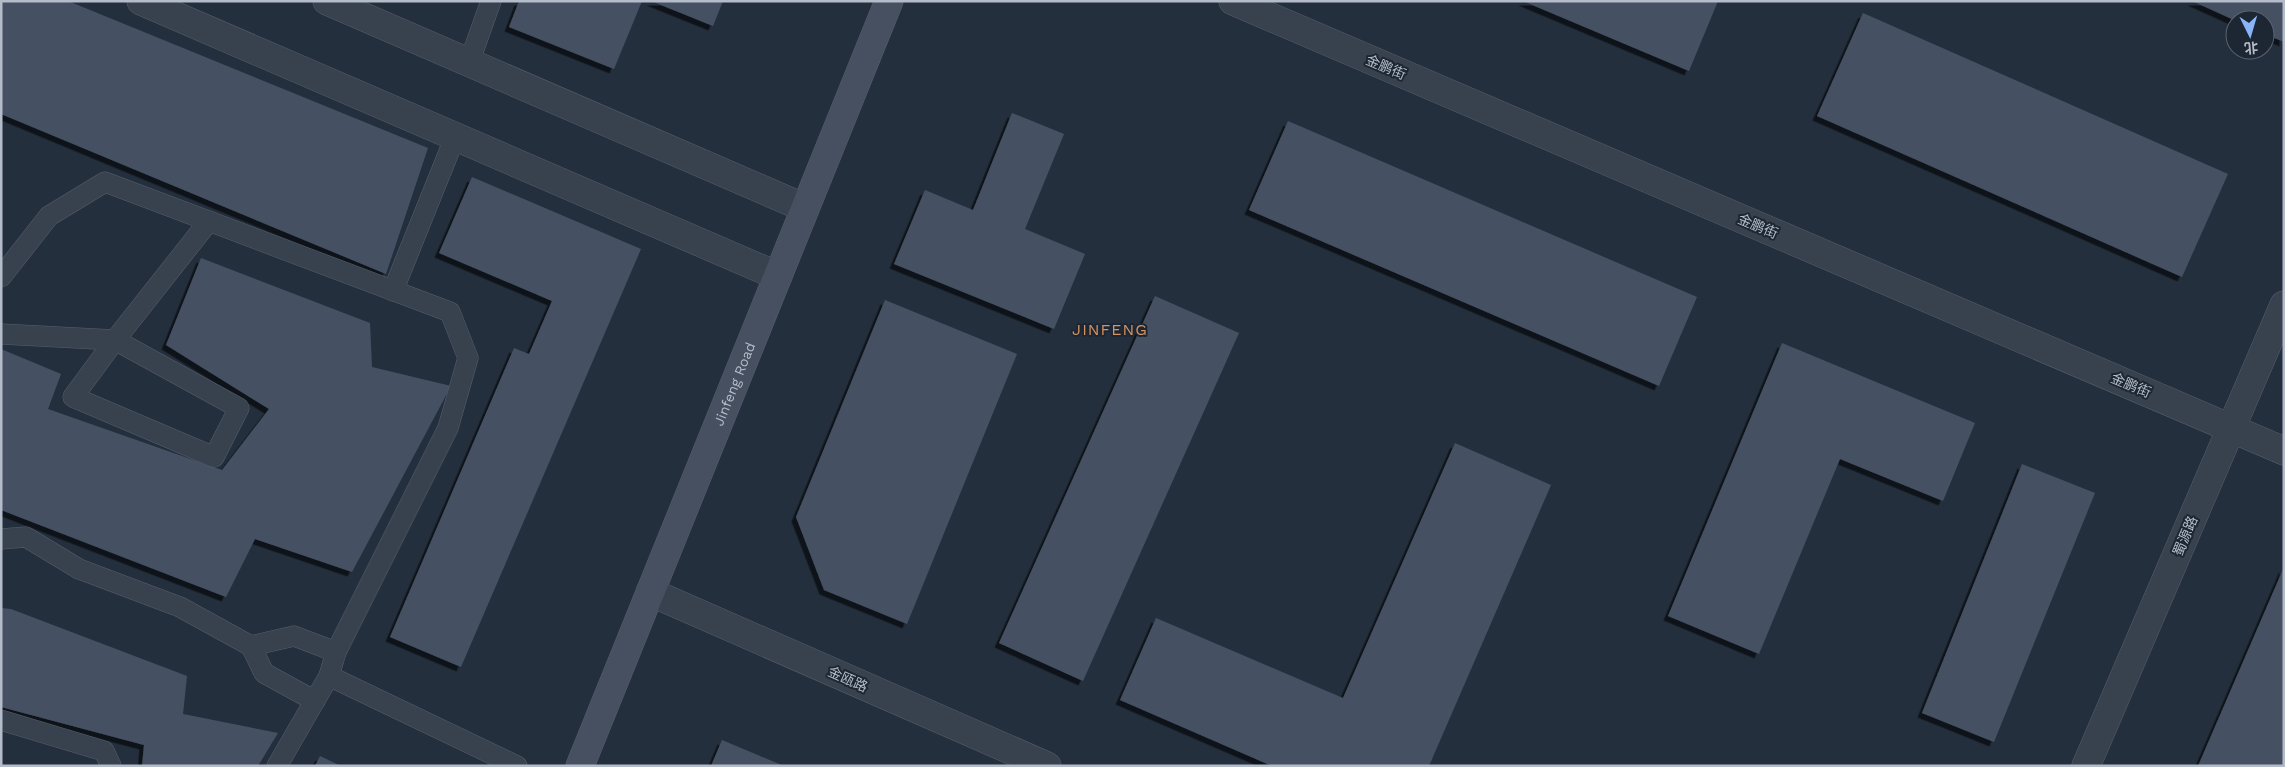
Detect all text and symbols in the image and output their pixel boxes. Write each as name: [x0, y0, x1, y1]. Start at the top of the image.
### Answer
north arrow: [2225, 10, 2275, 60]
text: 北: [2243, 39, 2259, 57]
street label: 金鹏街: [1364, 51, 1408, 83]
street label: 金鹏街: [1736, 210, 1780, 242]
district label: JINFENG: [1072, 320, 1148, 339]
street label: Jinfeng Road: [710, 340, 758, 428]
street label: 金鹏街: [2109, 369, 2153, 401]
street label: 蜀源路: [2169, 514, 2201, 558]
street label: 金瓯路: [826, 663, 870, 695]

